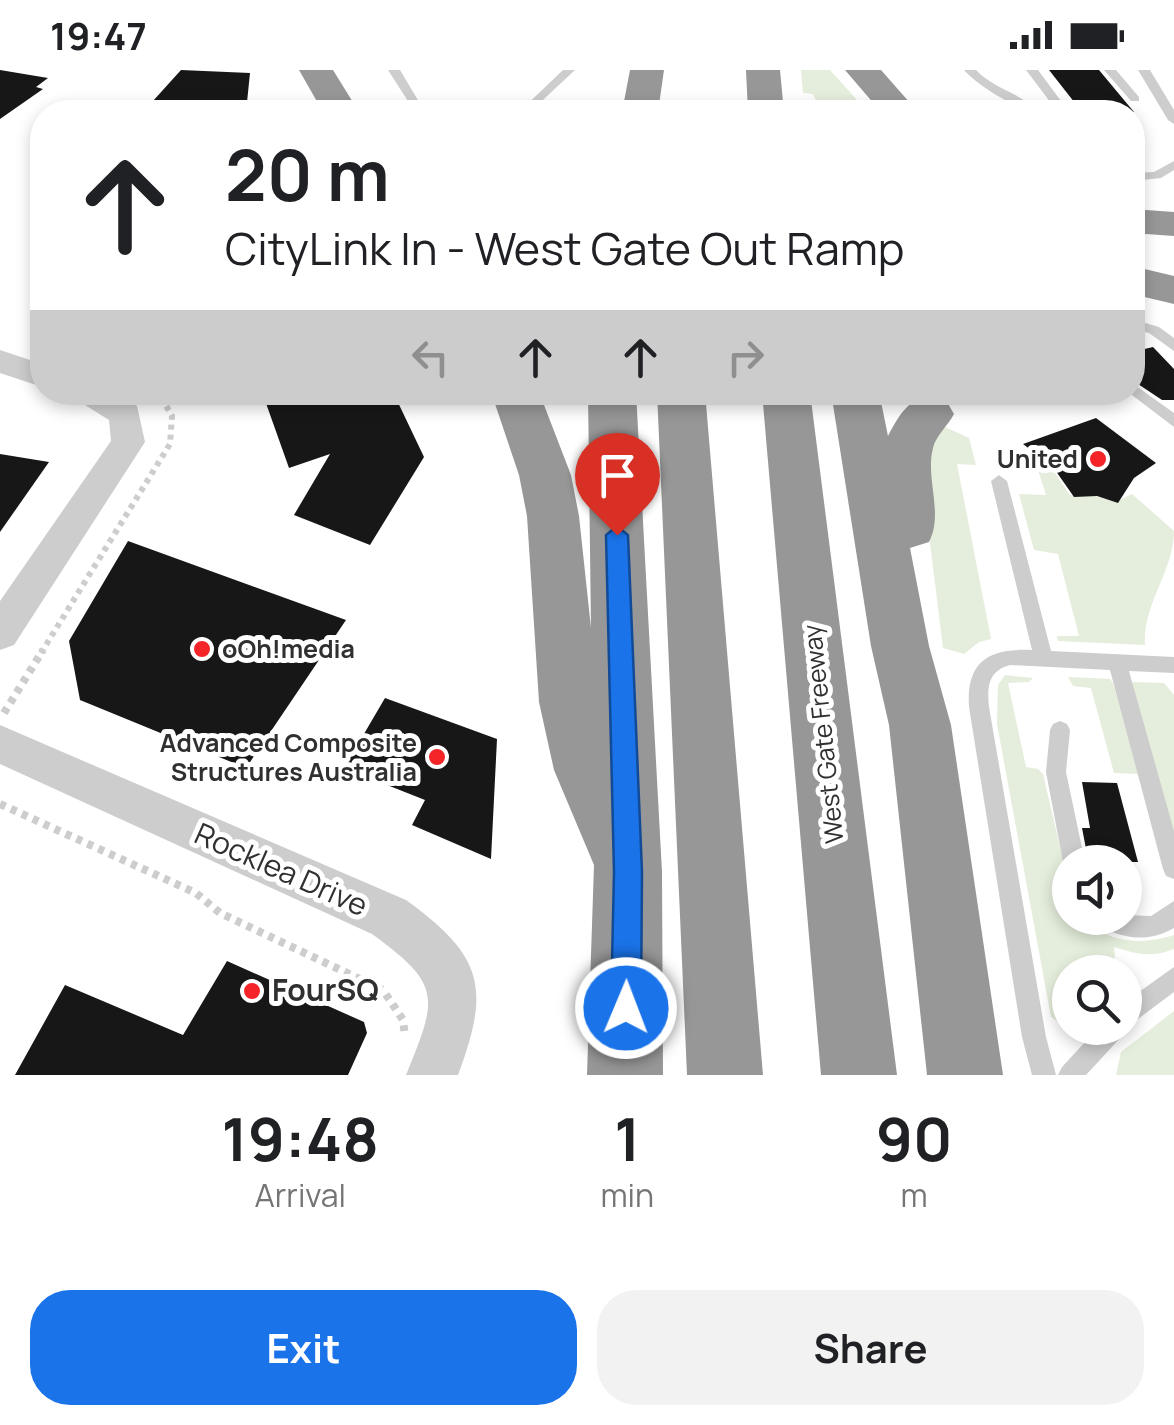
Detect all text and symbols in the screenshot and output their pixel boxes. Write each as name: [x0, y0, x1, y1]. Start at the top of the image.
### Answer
text: 19:47: [50, 9, 147, 61]
text: 20 m: [225, 126, 390, 222]
icon: ahead: [60, 140, 190, 270]
text: CityLink In - West Gate Out Ramp: [225, 217, 904, 279]
icon: left: [403, 330, 458, 385]
icon: ahead: [508, 330, 563, 385]
icon: ahead: [613, 330, 668, 385]
icon: right: [718, 330, 773, 385]
pin: [575, 433, 660, 536]
place label: United: [997, 441, 1078, 476]
icon: arrive: [590, 448, 645, 503]
marker: United: [1087, 448, 1109, 470]
street label: West Gate Freeway: [794, 623, 851, 845]
place label: oOh!media: [222, 631, 355, 666]
marker: oOh!media: [191, 638, 213, 660]
place label: Advanced Composite Structures Australia: [160, 725, 417, 789]
marker: Advanced Composite Structures Australia: [426, 746, 448, 768]
street label: Rocklea Drive: [189, 812, 375, 925]
map controls: [1052, 845, 1142, 1045]
button: sound: [1052, 845, 1142, 935]
button: search: [1052, 955, 1142, 1045]
position arrow: [574, 956, 678, 1060]
place label: FourSQ: [272, 969, 379, 1010]
marker: FourSQ: [241, 980, 263, 1002]
text: 19:48: [222, 1097, 379, 1179]
text: 1: [614, 1097, 640, 1179]
text: 90: [876, 1097, 952, 1179]
text: Arrival: [255, 1173, 346, 1217]
text: min: [600, 1173, 654, 1217]
text: m: [900, 1173, 928, 1217]
button: Exit: [30, 1290, 577, 1405]
button: Share: [597, 1290, 1144, 1405]

